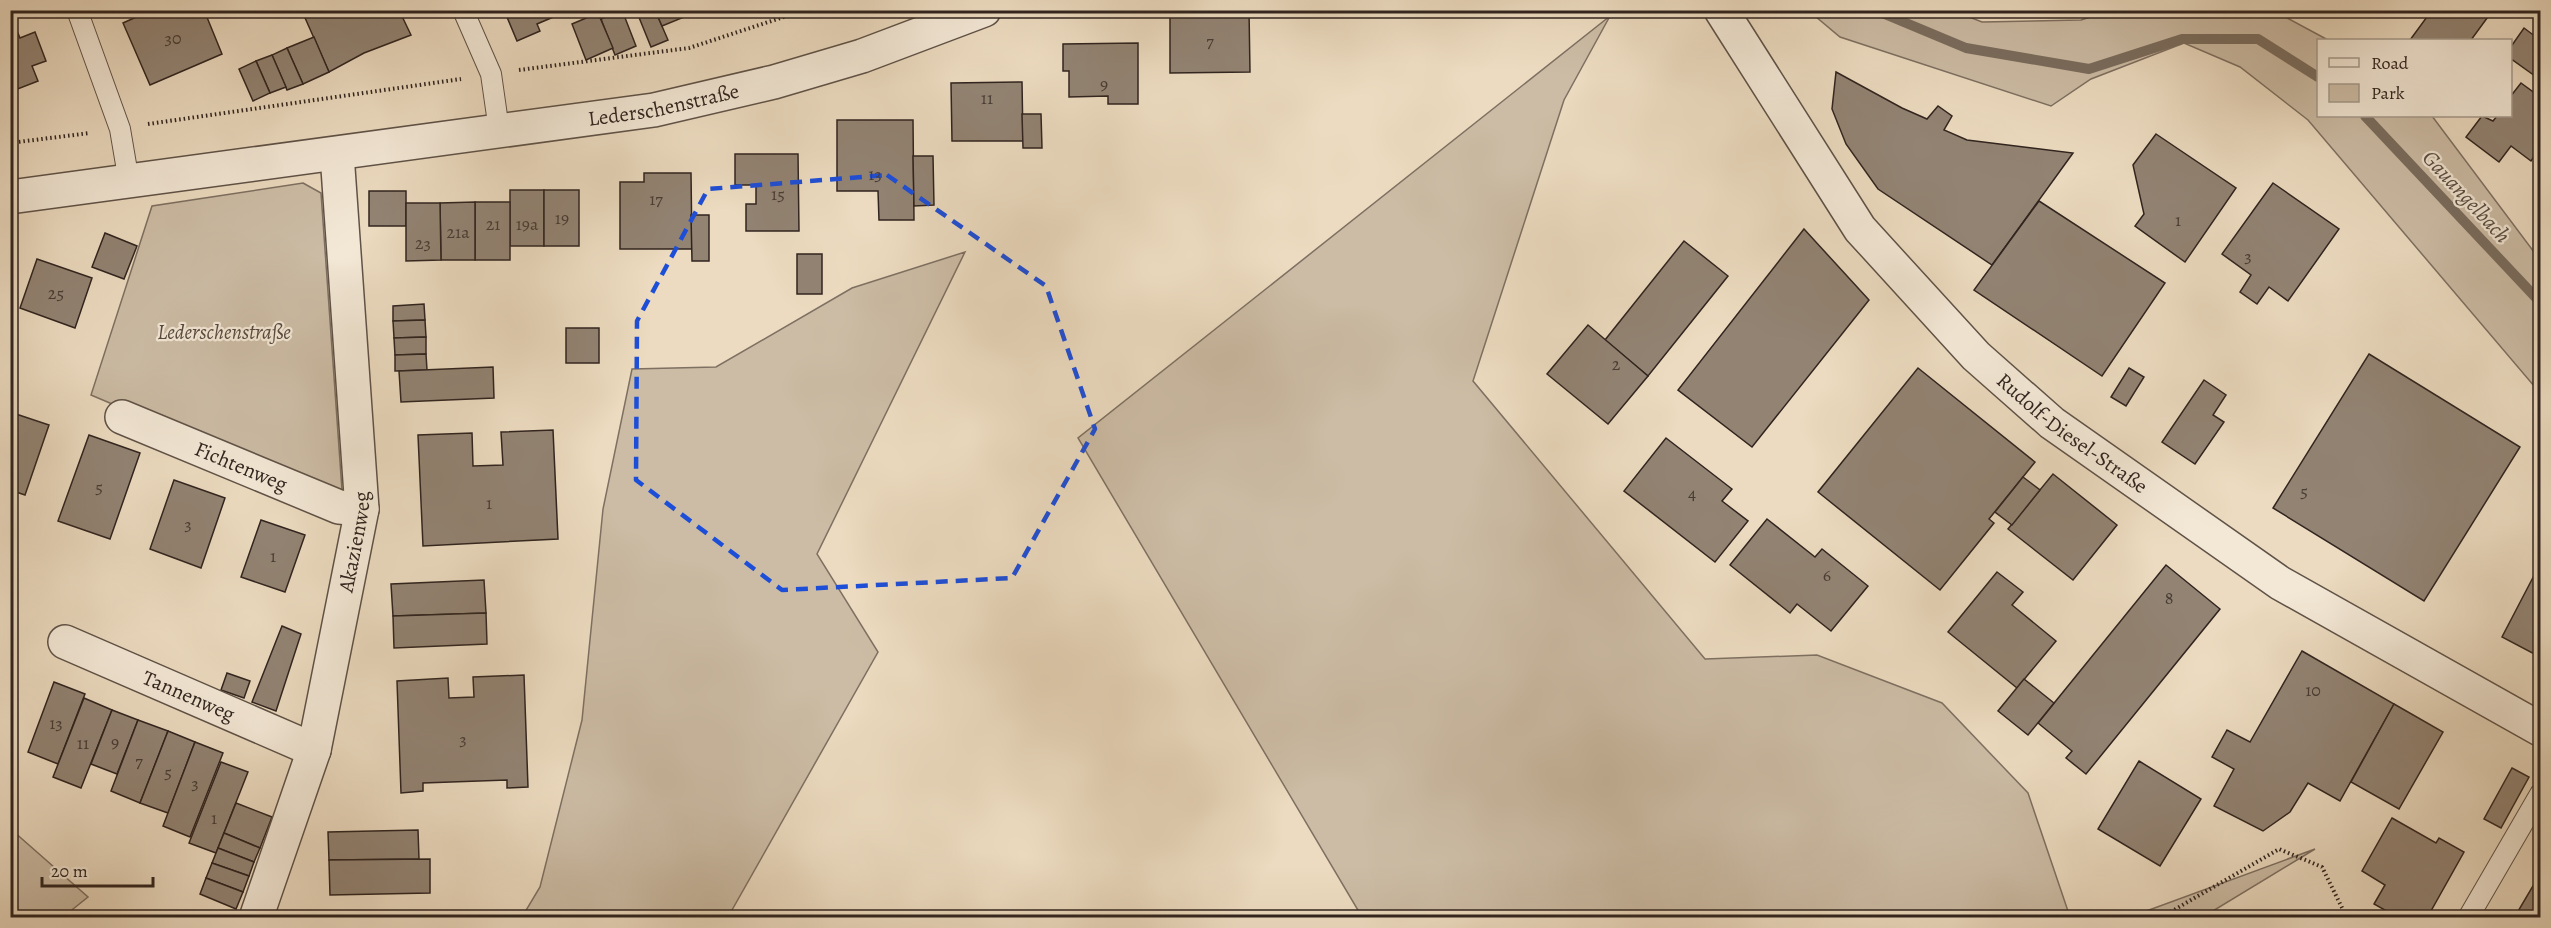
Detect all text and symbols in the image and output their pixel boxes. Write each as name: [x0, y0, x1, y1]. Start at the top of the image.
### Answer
house number: 30: [164, 26, 182, 50]
house number: 7: [1206, 29, 1214, 53]
legend: [2317, 39, 2512, 117]
text: Road: [2371, 51, 2409, 75]
house number: 9: [1100, 72, 1108, 96]
street label: Lederschenstraße: [586, 77, 742, 133]
text: Park: [2371, 81, 2405, 105]
house number: 11: [981, 86, 993, 110]
water label: Gauangelbach: [2415, 144, 2517, 250]
house number: 13: [868, 162, 882, 186]
house number: 15: [771, 182, 785, 206]
house number: 17: [649, 187, 663, 211]
house number: 19: [555, 206, 569, 230]
house number: 1: [2175, 208, 2181, 232]
house number: 21: [486, 212, 500, 236]
house number: 19a: [516, 212, 539, 236]
house number: 21a: [446, 220, 470, 244]
house number: 23: [415, 231, 431, 255]
house number: 3: [2244, 244, 2252, 268]
house number: 25: [48, 281, 64, 305]
park label: Lederschenstraße: [157, 318, 291, 346]
house number: 2: [1612, 352, 1621, 376]
street label: Rudolf-Diesel-Straße: [1991, 367, 2153, 500]
street label: Fichtenweg: [190, 435, 292, 498]
house number: 5: [95, 475, 103, 499]
house number: 5: [2300, 479, 2308, 503]
house number: 4: [1688, 481, 1696, 505]
street label: Akazienweg: [332, 490, 376, 596]
house number: 1: [486, 491, 492, 515]
house number: 3: [184, 512, 192, 536]
house number: 1: [270, 544, 276, 568]
house number: 6: [1823, 563, 1831, 587]
house number: 8: [2165, 586, 2173, 610]
street label: Tannenweg: [138, 663, 240, 728]
house number: 10: [2305, 678, 2321, 702]
house number: 13: [49, 711, 63, 735]
house number: 3: [459, 727, 467, 751]
house number: 9: [111, 730, 119, 754]
house number: 11: [77, 731, 89, 755]
house number: 7: [135, 749, 143, 773]
house number: 5: [164, 760, 172, 784]
house number: 3: [191, 771, 199, 795]
house number: 1: [211, 806, 217, 830]
scale bar: [42, 850, 153, 888]
text: 20 m: [51, 859, 88, 883]

